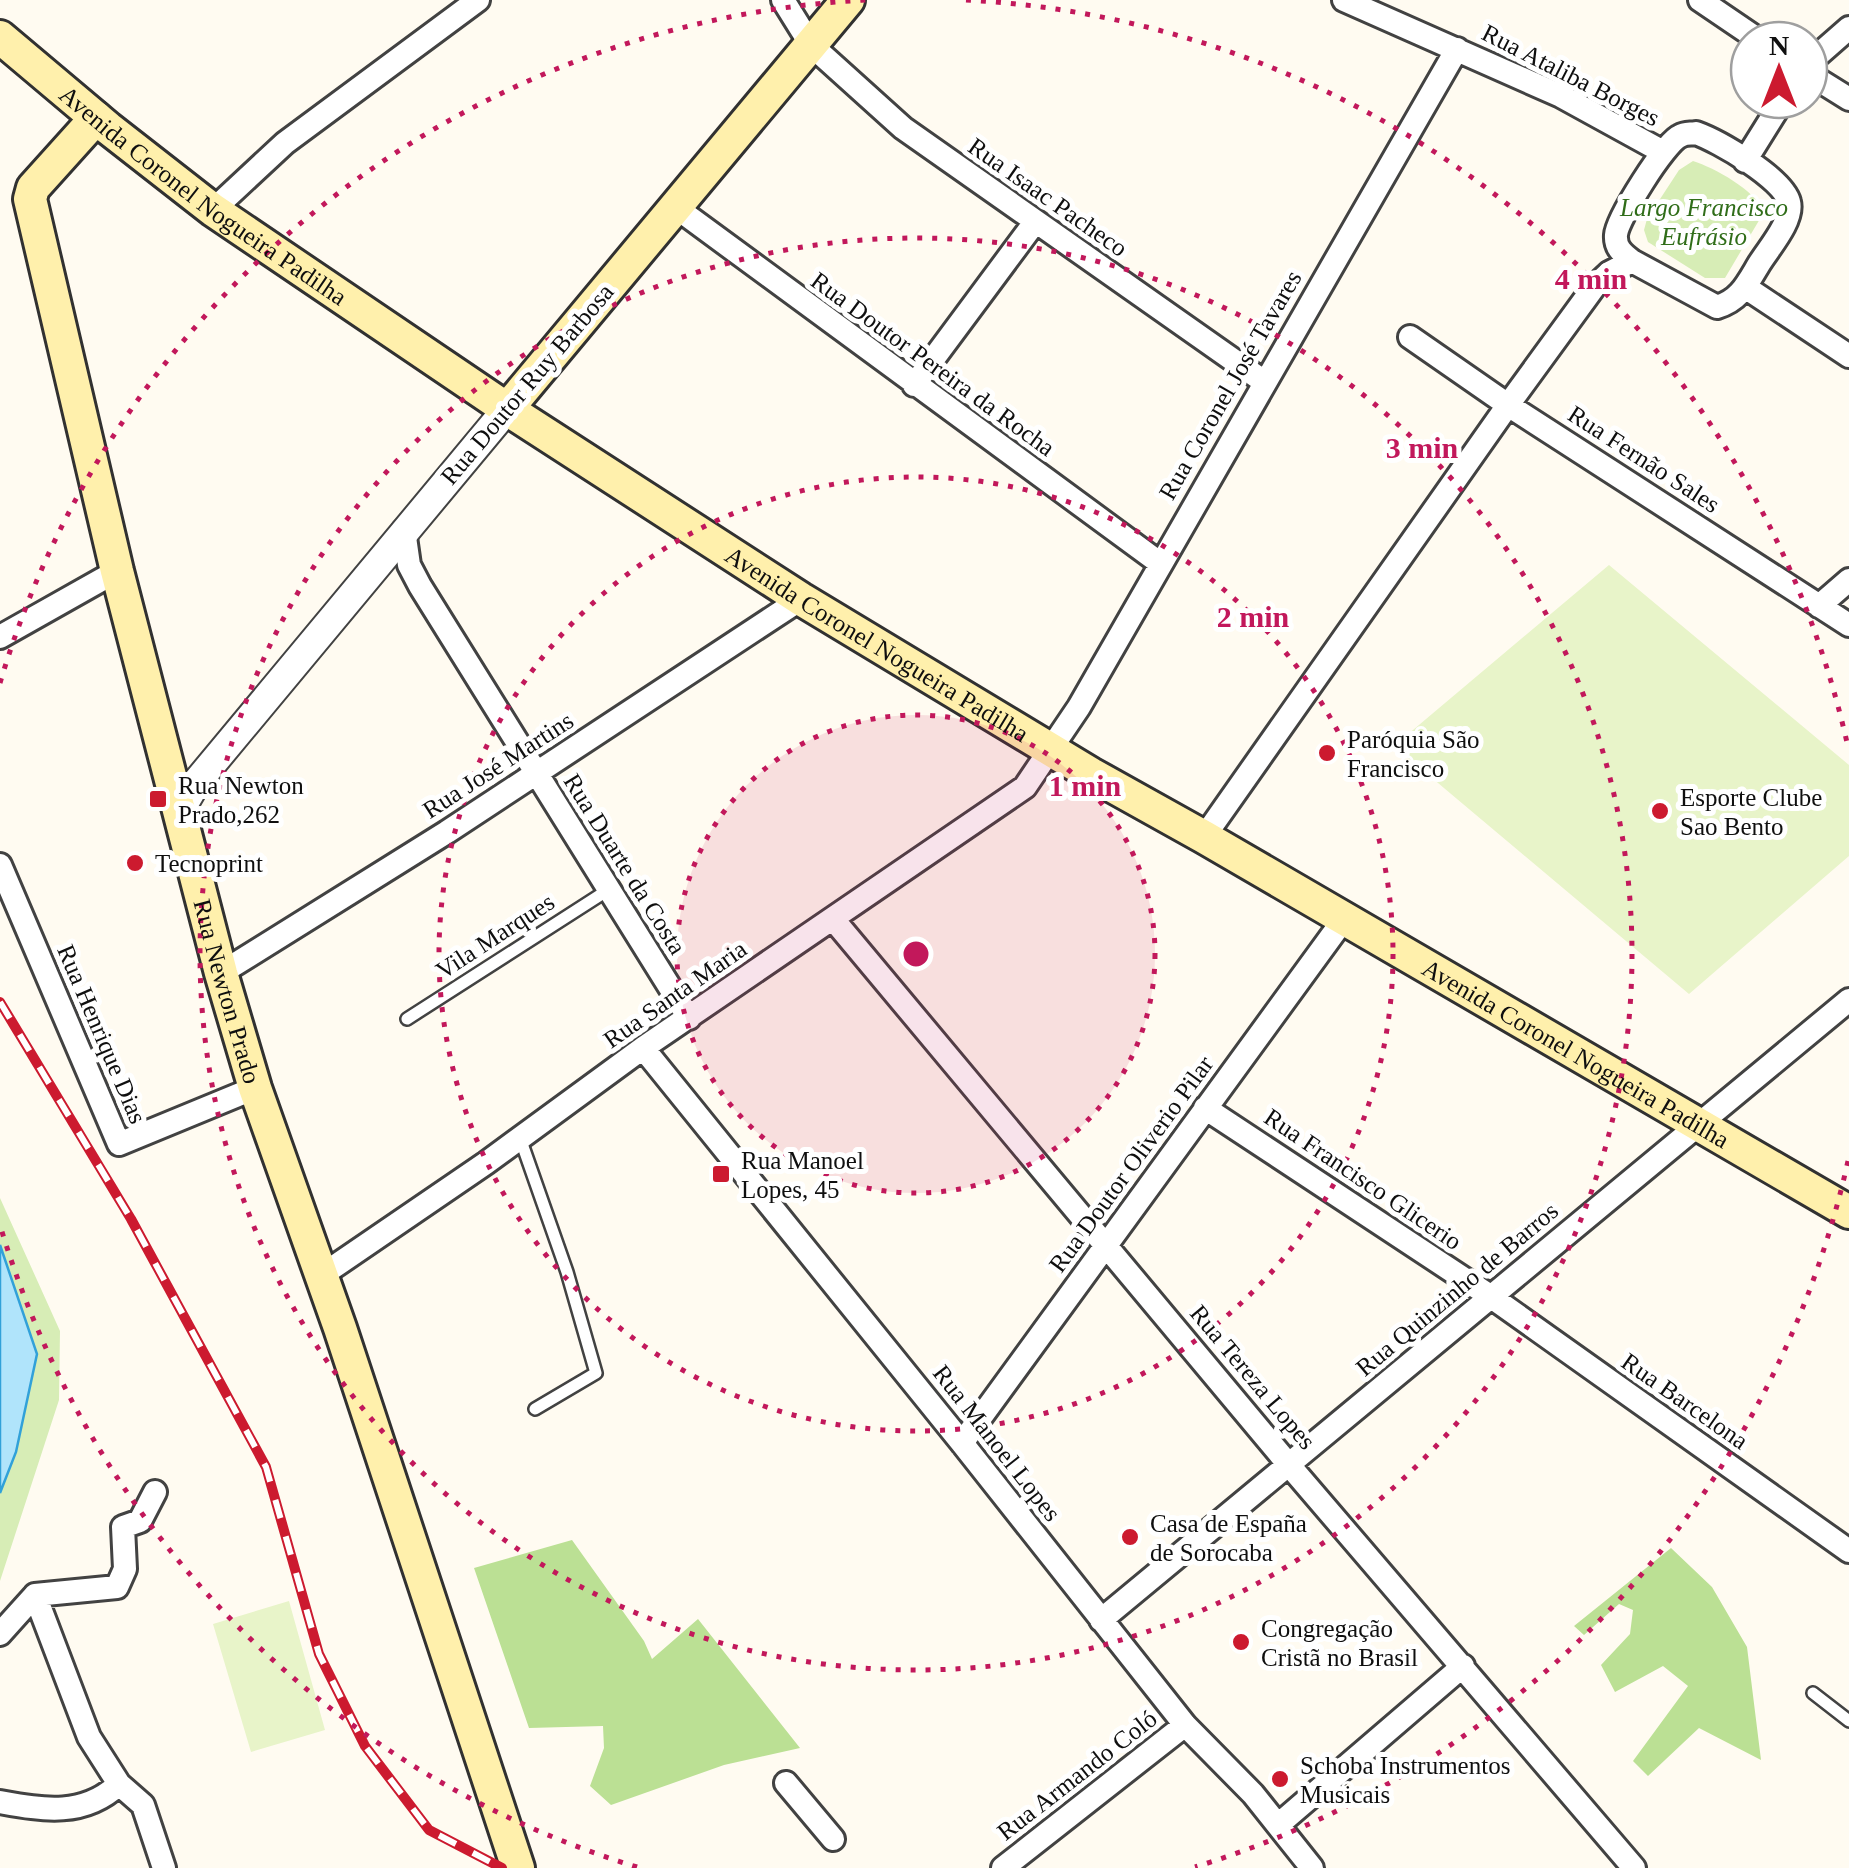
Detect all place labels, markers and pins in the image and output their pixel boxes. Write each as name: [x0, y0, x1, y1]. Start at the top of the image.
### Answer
place label: Paróquia São Francisco: [1347, 726, 1480, 782]
marker: Paróquia São Francisco: [1316, 742, 1338, 764]
place label: Rua Newton Prado,262: [178, 772, 304, 828]
place label: Esporte Clube Sao Bento: [1680, 784, 1822, 840]
marker: Rua Newton Prado,262: [147, 788, 169, 810]
marker: Esporte Clube Sao Bento: [1649, 800, 1671, 822]
place label: Tecnoprint: [155, 850, 263, 877]
marker: Tecnoprint: [124, 852, 146, 874]
centre of rings: [898, 936, 934, 972]
place label: Rua Manoel Lopes, 45: [741, 1147, 864, 1203]
marker: Rua Manoel Lopes, 45: [710, 1163, 732, 1185]
place label: Casa de España de Sorocaba: [1150, 1510, 1307, 1566]
marker: Casa de España de Sorocaba: [1119, 1526, 1141, 1548]
place label: Congregação Cristã no Brasil: [1261, 1615, 1418, 1671]
marker: Congregação Cristã no Brasil: [1230, 1631, 1252, 1653]
place label: Schoba Instrumentos Musicais: [1300, 1752, 1510, 1808]
marker: Schoba Instrumentos Musicais: [1269, 1768, 1291, 1790]

